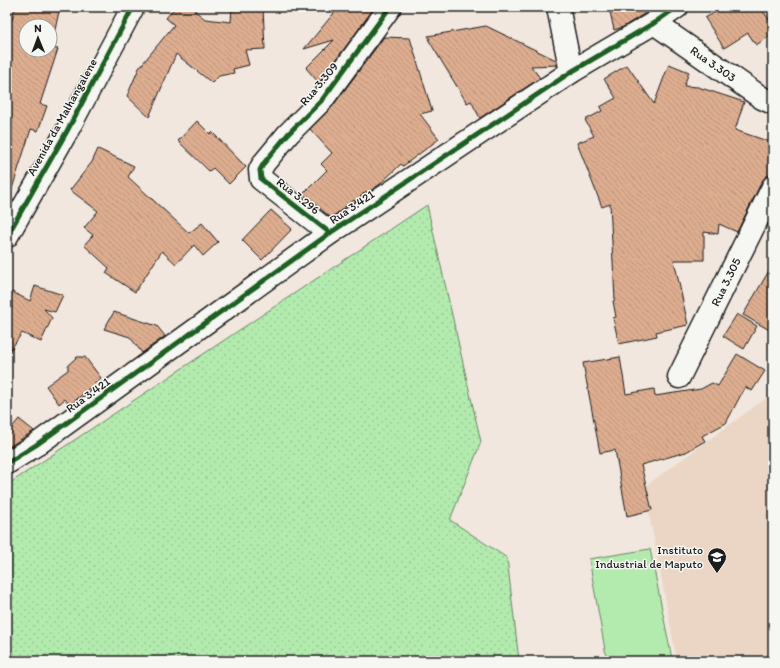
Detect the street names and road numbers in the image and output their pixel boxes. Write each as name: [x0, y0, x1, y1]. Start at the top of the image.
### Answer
street label: Rua 3.303: [688, 43, 739, 85]
street label: Avenida da Malhangalene: [24, 56, 100, 178]
street label: Rua 3.309: [297, 60, 341, 108]
street label: Rua 3.296: [274, 175, 322, 217]
street label: Rua 3.421: [327, 187, 377, 227]
street label: Rua 3.305: [708, 255, 744, 309]
street label: Rua 3.421: [63, 374, 113, 416]

